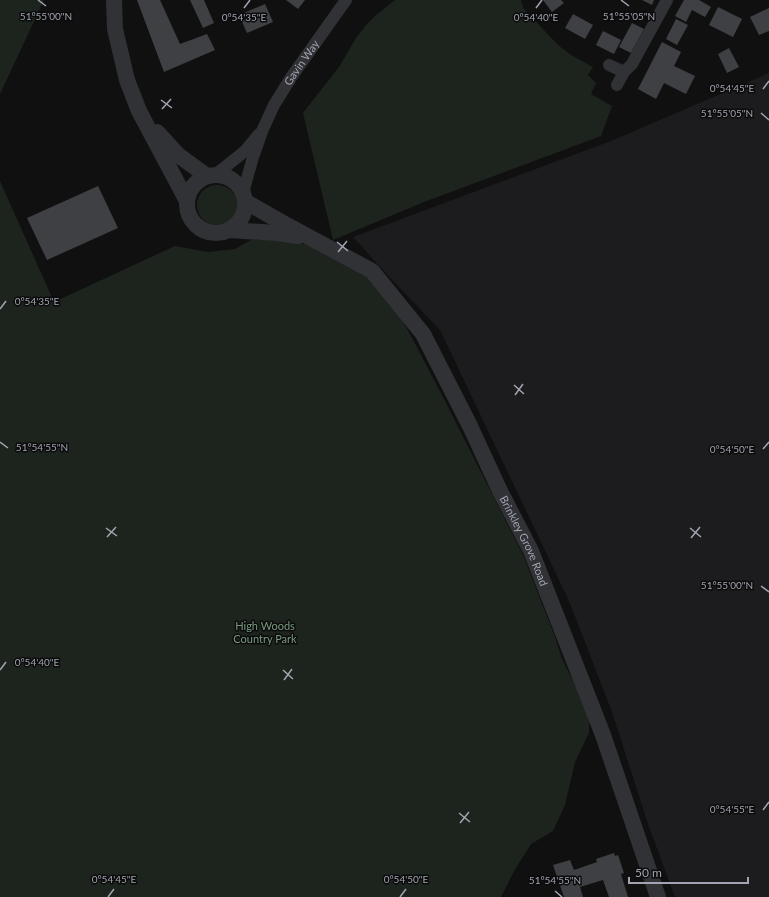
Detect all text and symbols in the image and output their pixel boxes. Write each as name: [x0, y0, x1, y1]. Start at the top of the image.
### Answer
text: 51°55'00"N: [20, 10, 72, 22]
text: 51°55'05"N: [603, 10, 655, 22]
text: 0°54'35"E: [222, 11, 267, 23]
text: 0°54'40"E: [514, 11, 559, 23]
street label: Gavin Way: [281, 37, 322, 87]
text: 0°54'45"E: [710, 82, 755, 94]
text: 51°55'05"N: [701, 107, 753, 119]
text: 0°54'35"E: [15, 295, 60, 307]
text: 51°54'55"N: [16, 441, 68, 453]
text: 0°54'50"E: [710, 443, 755, 455]
street label: Brinkley Grove Road: [498, 493, 551, 588]
text: 51°55'00"N: [701, 579, 753, 591]
park label: High Woods Country Park: [233, 619, 297, 645]
text: 0°54'40"E: [15, 656, 60, 668]
text: 0°54'55"E: [710, 803, 755, 815]
scale bar: [629, 859, 748, 885]
text: 50 m: [635, 865, 662, 880]
text: 0°54'45"E: [92, 873, 137, 885]
text: 0°54'50"E: [384, 873, 429, 885]
text: 51°54'55"N: [529, 874, 581, 886]

